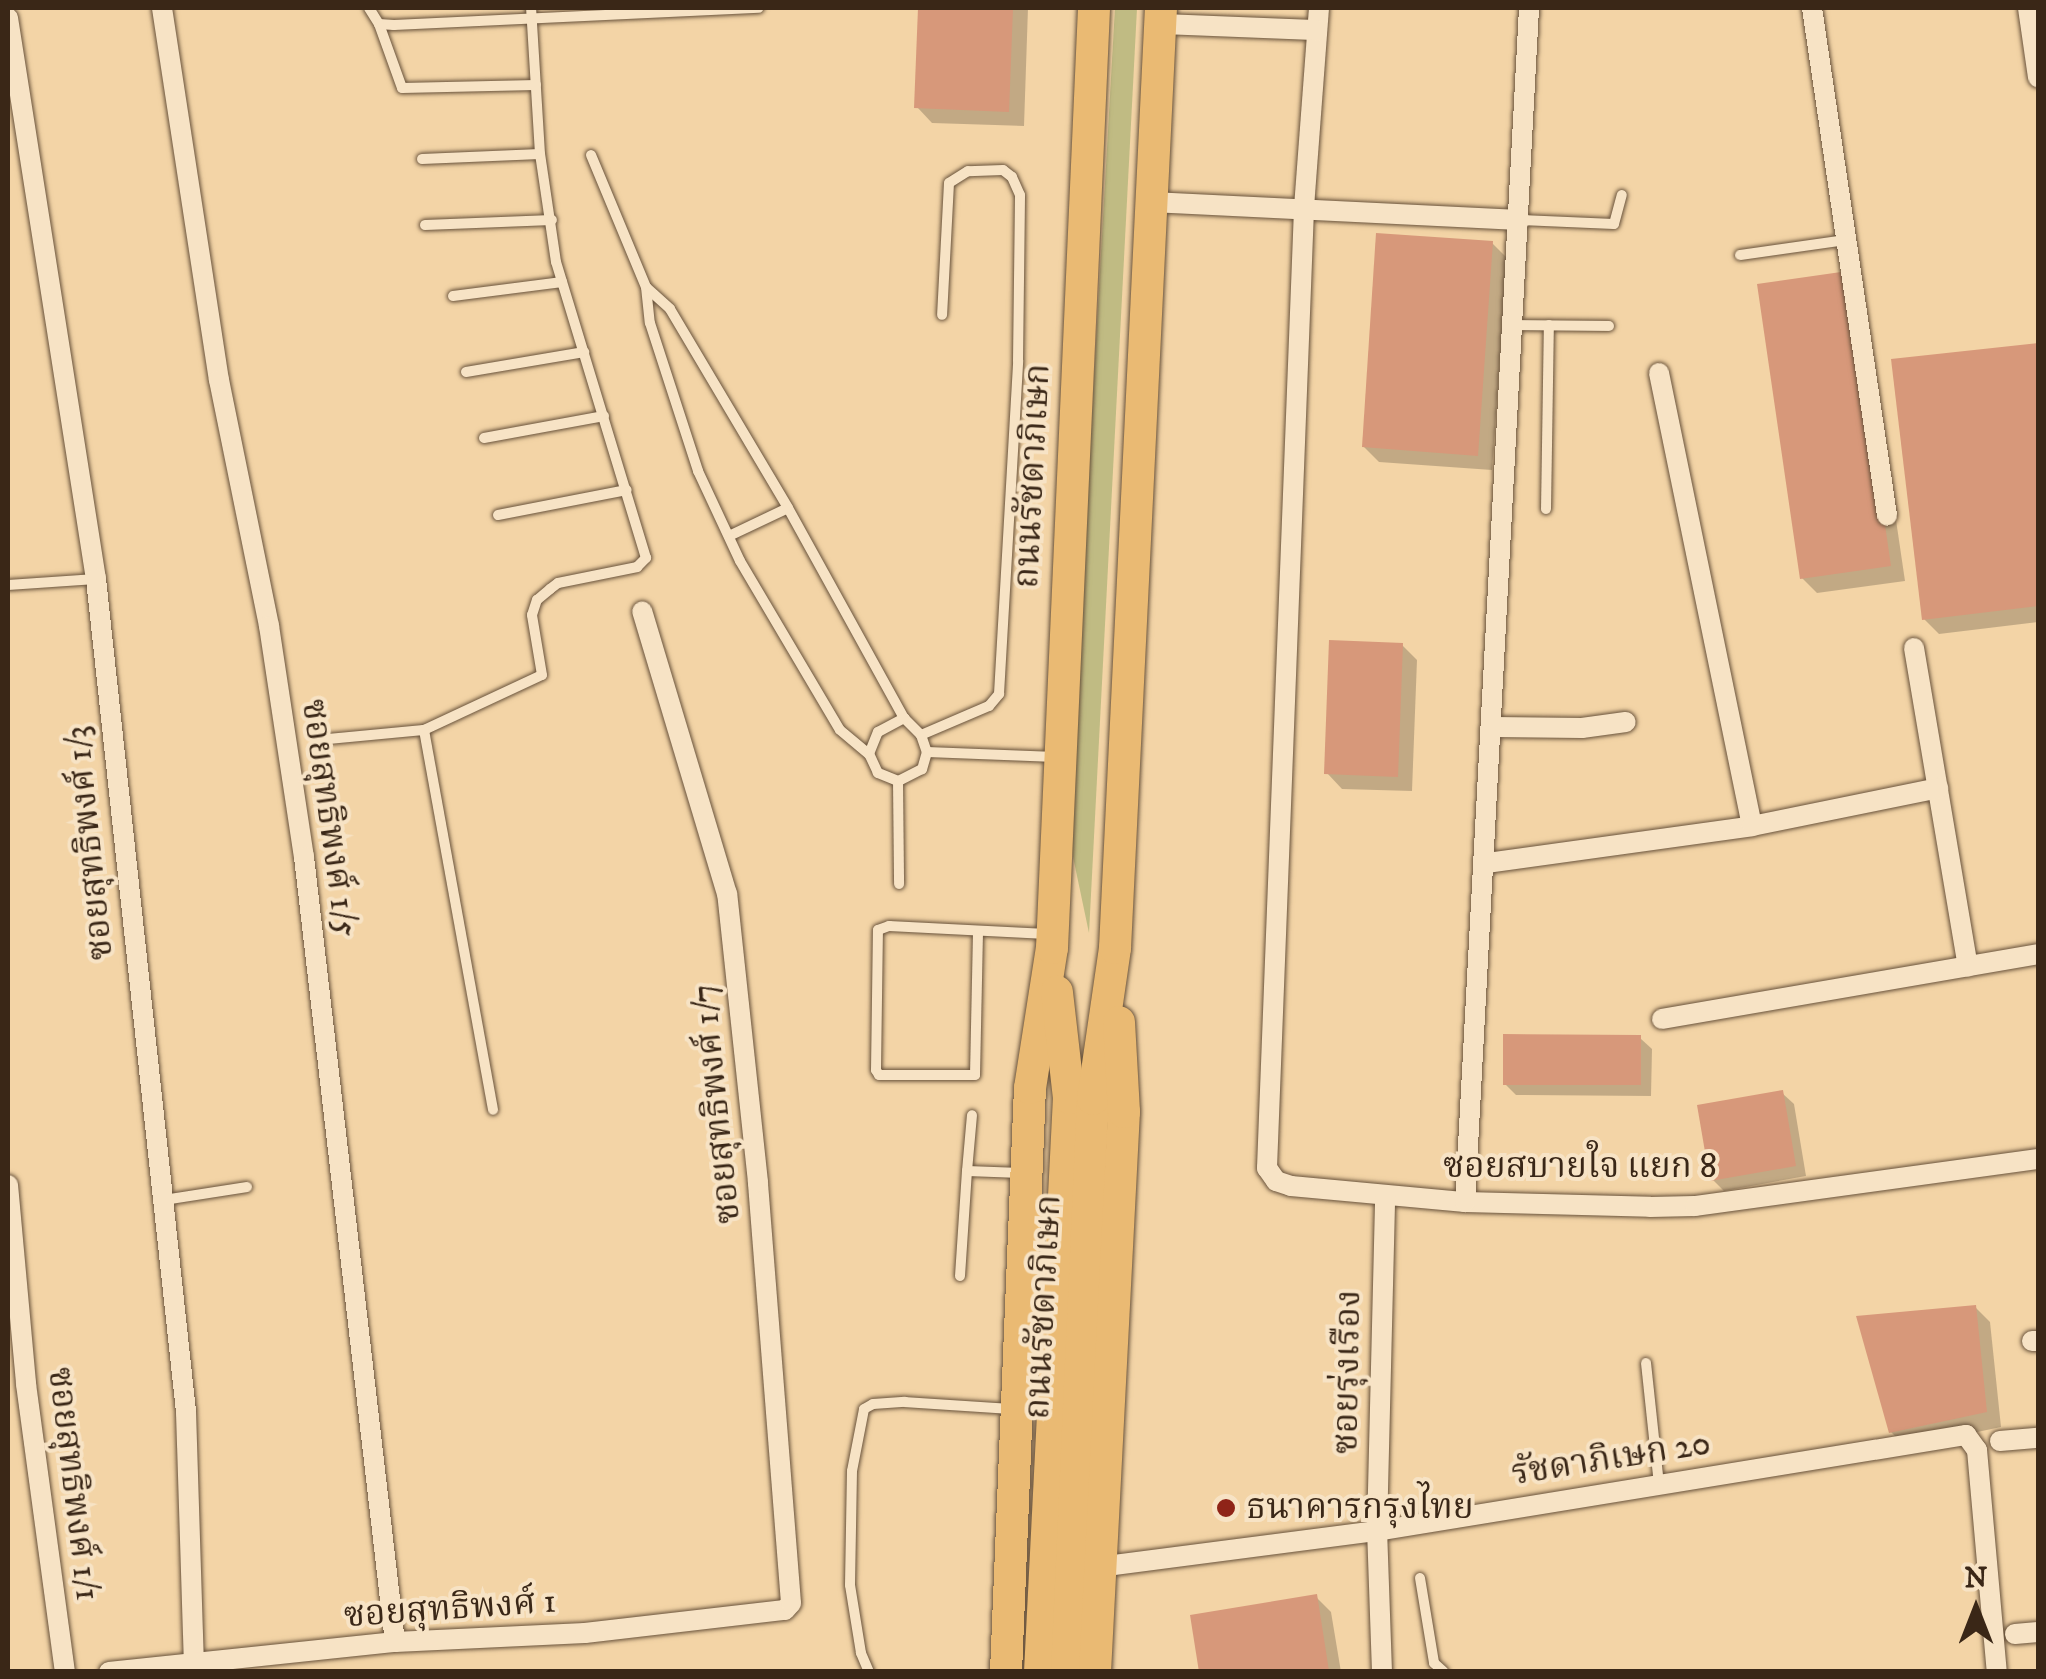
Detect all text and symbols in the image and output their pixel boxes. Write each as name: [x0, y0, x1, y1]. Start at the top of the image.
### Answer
street label: ถนนรัชดาภิเษก: [1006, 363, 1060, 589]
street label: ซอยสุทธิพงศ์ 1/5: [292, 696, 366, 940]
street label: ซอยสุทธิพงศ์ 1/3: [57, 724, 123, 962]
street label: ซอยสุทธิพงศ์ 1/7: [684, 982, 750, 1226]
street label: ซอยสบายใจ แยก 8: [1443, 1146, 1717, 1188]
street label: ถนนรัชดาภิเษก: [1017, 1194, 1071, 1420]
street label: ซอยรุ่งเรือง: [1326, 1289, 1370, 1455]
street label: ซอยสุทธิพงศ์ 1/1: [38, 1365, 108, 1603]
street label: รัชดาภิเษก 20: [1509, 1423, 1713, 1495]
place label: ธนาคารกรุงไทย: [1246, 1487, 1474, 1529]
marker: ธนาคารกรุงไทย: [1215, 1497, 1237, 1519]
north arrow: [1926, 1559, 2026, 1659]
text: N: [1965, 1561, 1987, 1596]
street label: ซอยสุทธิพงศ์ 1: [342, 1581, 558, 1637]

